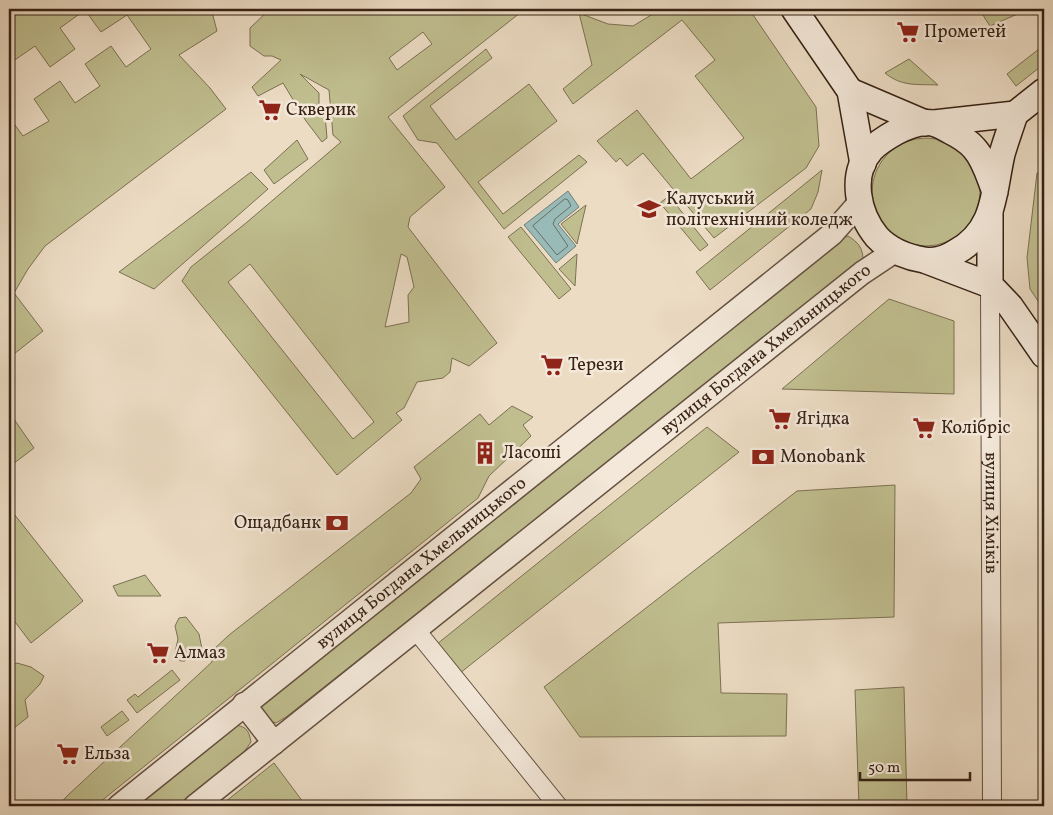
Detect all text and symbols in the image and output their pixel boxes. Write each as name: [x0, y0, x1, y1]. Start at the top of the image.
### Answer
supermarket icon: Прометей: [895, 19, 921, 45]
place label: Прометей: [924, 20, 1006, 45]
supermarket icon: Скверик: [257, 97, 283, 123]
place label: Скверик: [286, 98, 356, 123]
place label: Калуський політехнічний коледж: [666, 187, 853, 233]
school or university icon: Калуський політехнічний коледж: [636, 196, 662, 222]
street label: вулиця Богдана Хмельницького: [656, 258, 876, 441]
supermarket icon: Терези: [539, 352, 565, 378]
place label: Терези: [568, 353, 623, 378]
supermarket icon: Ягідка: [767, 406, 793, 432]
place label: Ягідка: [796, 407, 850, 432]
supermarket icon: Колібріс: [911, 415, 937, 441]
place label: Колібріс: [941, 416, 1011, 441]
building icon: Ласоші: [472, 440, 498, 466]
place label: Ласоші: [502, 441, 561, 466]
bank icon: Monobank: [750, 444, 776, 470]
place label: Monobank: [780, 445, 866, 470]
street label: вулиця Хіміків: [978, 452, 1004, 574]
street label: вулиця Богдана Хмельницького: [311, 471, 532, 655]
bank icon: Ощадбанк: [324, 510, 350, 536]
place label: Ощадбанк: [234, 511, 321, 536]
supermarket icon: Алмаз: [145, 640, 171, 666]
place label: Алмаз: [174, 641, 226, 666]
supermarket icon: Ельза: [55, 741, 81, 767]
place label: Ельза: [84, 742, 130, 767]
scale bar: [860, 750, 970, 782]
text: 50 m: [868, 758, 900, 779]

